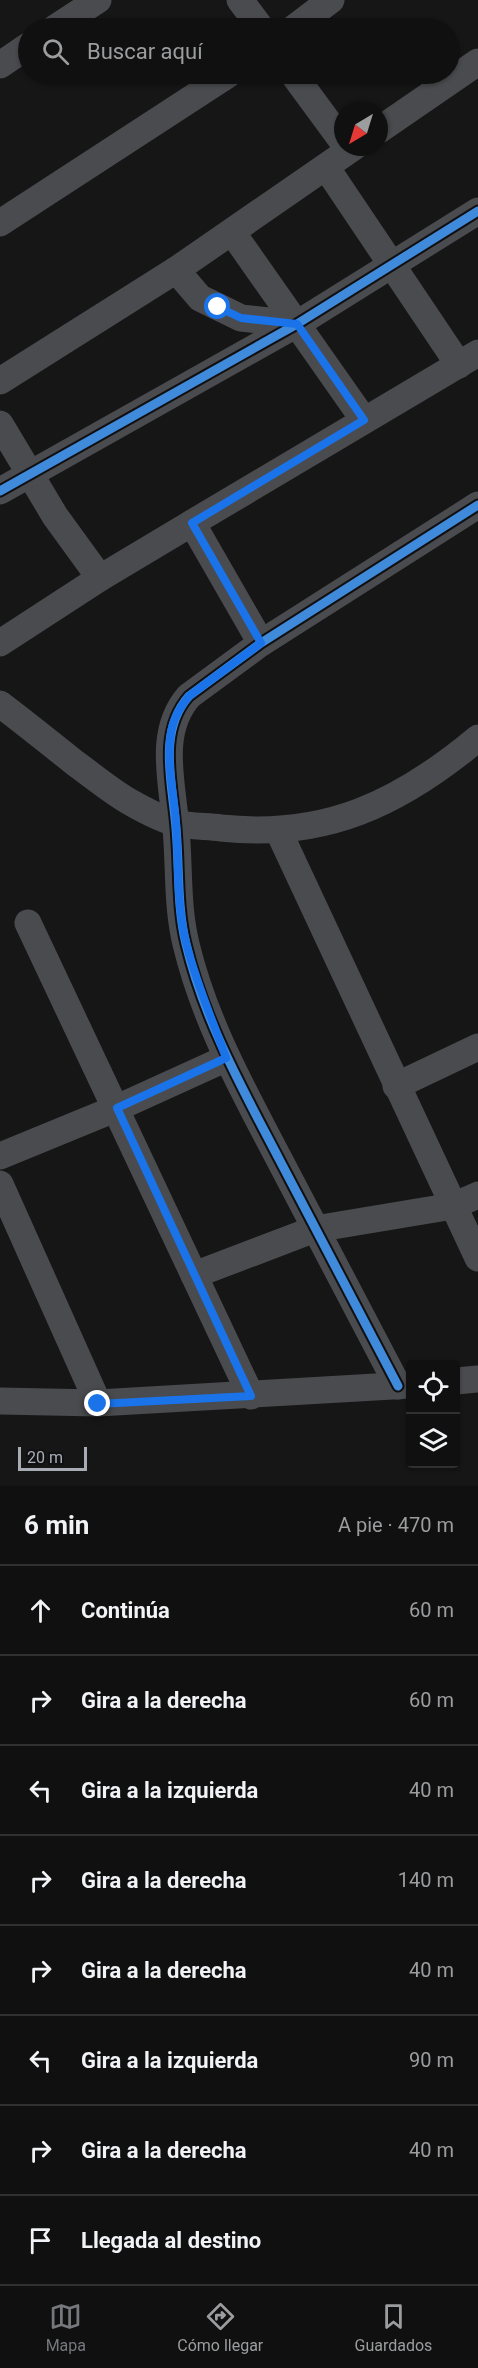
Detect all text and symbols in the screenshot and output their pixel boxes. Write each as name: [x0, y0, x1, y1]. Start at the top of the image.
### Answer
search box: [18, 18, 460, 84]
icon: search: [39, 35, 72, 68]
text: Buscar aquí: [87, 39, 203, 64]
north arrow: [334, 102, 388, 156]
route start: [204, 293, 230, 319]
map controls: [406, 1360, 460, 1468]
button: locate: [406, 1360, 460, 1414]
route end: [84, 1390, 110, 1416]
button: layers: [406, 1414, 460, 1468]
scale bar: [18, 1444, 87, 1472]
text: 20 m: [27, 1448, 63, 1467]
text: 6 min: [24, 1510, 89, 1540]
text: A pie · 470 m: [338, 1513, 454, 1537]
icon: ahead: [24, 1594, 57, 1627]
text: Continúa: [81, 1598, 170, 1623]
text: 60 m: [409, 1598, 454, 1622]
icon: right: [24, 1684, 57, 1717]
text: Gira a la derecha: [81, 1688, 247, 1713]
text: 60 m: [409, 1688, 454, 1712]
icon: left: [24, 1774, 57, 1807]
text: Gira a la izquierda: [81, 1778, 258, 1803]
text: 40 m: [409, 1778, 454, 1802]
icon: right: [24, 1864, 57, 1897]
text: Gira a la derecha: [81, 1868, 247, 1893]
text: 140 m: [398, 1868, 454, 1892]
icon: right: [24, 1954, 57, 1987]
text: Gira a la derecha: [81, 1958, 247, 1983]
text: 40 m: [409, 1958, 454, 1982]
icon: left: [24, 2044, 57, 2077]
text: Gira a la izquierda: [81, 2048, 258, 2073]
text: 90 m: [409, 2048, 454, 2072]
icon: right: [24, 2134, 57, 2167]
text: Gira a la derecha: [81, 2138, 247, 2163]
text: 40 m: [409, 2138, 454, 2162]
icon: arrive: [24, 2224, 57, 2257]
text: Llegada al destino: [81, 2228, 261, 2253]
tab: Mapa: [46, 2300, 86, 2355]
tab: Cómo llegar: [177, 2300, 263, 2355]
tab: Guardados: [355, 2300, 432, 2355]

